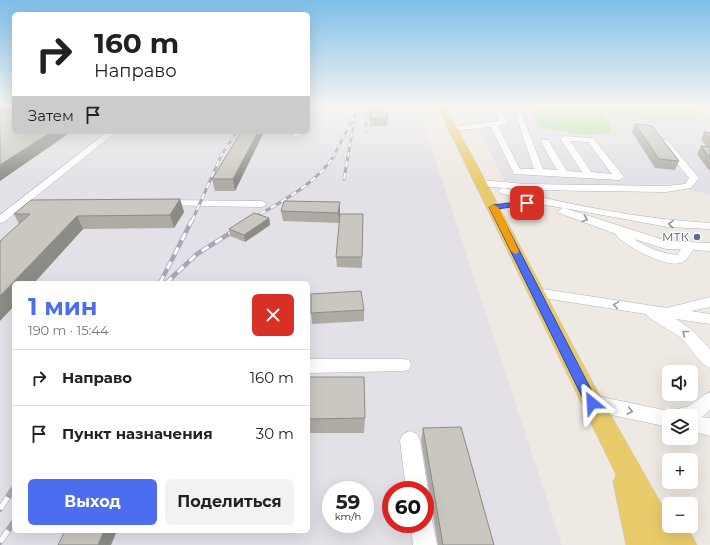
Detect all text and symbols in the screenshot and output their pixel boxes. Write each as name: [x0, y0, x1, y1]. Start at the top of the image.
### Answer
text: 160 m: [94, 26, 179, 60]
icon: right: [28, 28, 80, 80]
text: Направо: [94, 60, 177, 82]
icon: arrive: [82, 104, 104, 126]
text: Затем: [28, 106, 74, 125]
pin: [510, 186, 544, 220]
icon: arrive: [516, 192, 538, 214]
one-way arrow: [582, 214, 589, 223]
one-way arrow: [668, 220, 674, 229]
place label: МТК: [662, 229, 690, 244]
marker: МТК: [692, 232, 702, 242]
text: 1 мин: [28, 292, 97, 321]
button: close: [252, 294, 294, 336]
one-way arrow: [613, 301, 619, 310]
text: 190 m · 15:44: [28, 322, 109, 338]
one-way arrow: [682, 330, 689, 337]
map controls: [662, 365, 698, 533]
button: sound: [662, 365, 698, 401]
icon: right: [28, 367, 50, 389]
text: Направо: [62, 368, 132, 387]
text: 160 m: [250, 368, 294, 387]
position arrow: [571, 382, 613, 424]
one-way arrow: [627, 406, 633, 414]
button: layers: [662, 409, 698, 445]
icon: arrive: [28, 423, 50, 445]
text: Пункт назначения: [62, 424, 213, 443]
text: 30 m: [256, 424, 294, 443]
button: +: [662, 453, 698, 489]
button: Выход: [28, 479, 157, 525]
button: Поделиться: [165, 479, 294, 525]
speed limit sign: 60: [382, 481, 434, 533]
text: 59: [336, 490, 360, 514]
button: −: [662, 497, 698, 533]
text: km/h: [335, 510, 361, 523]

